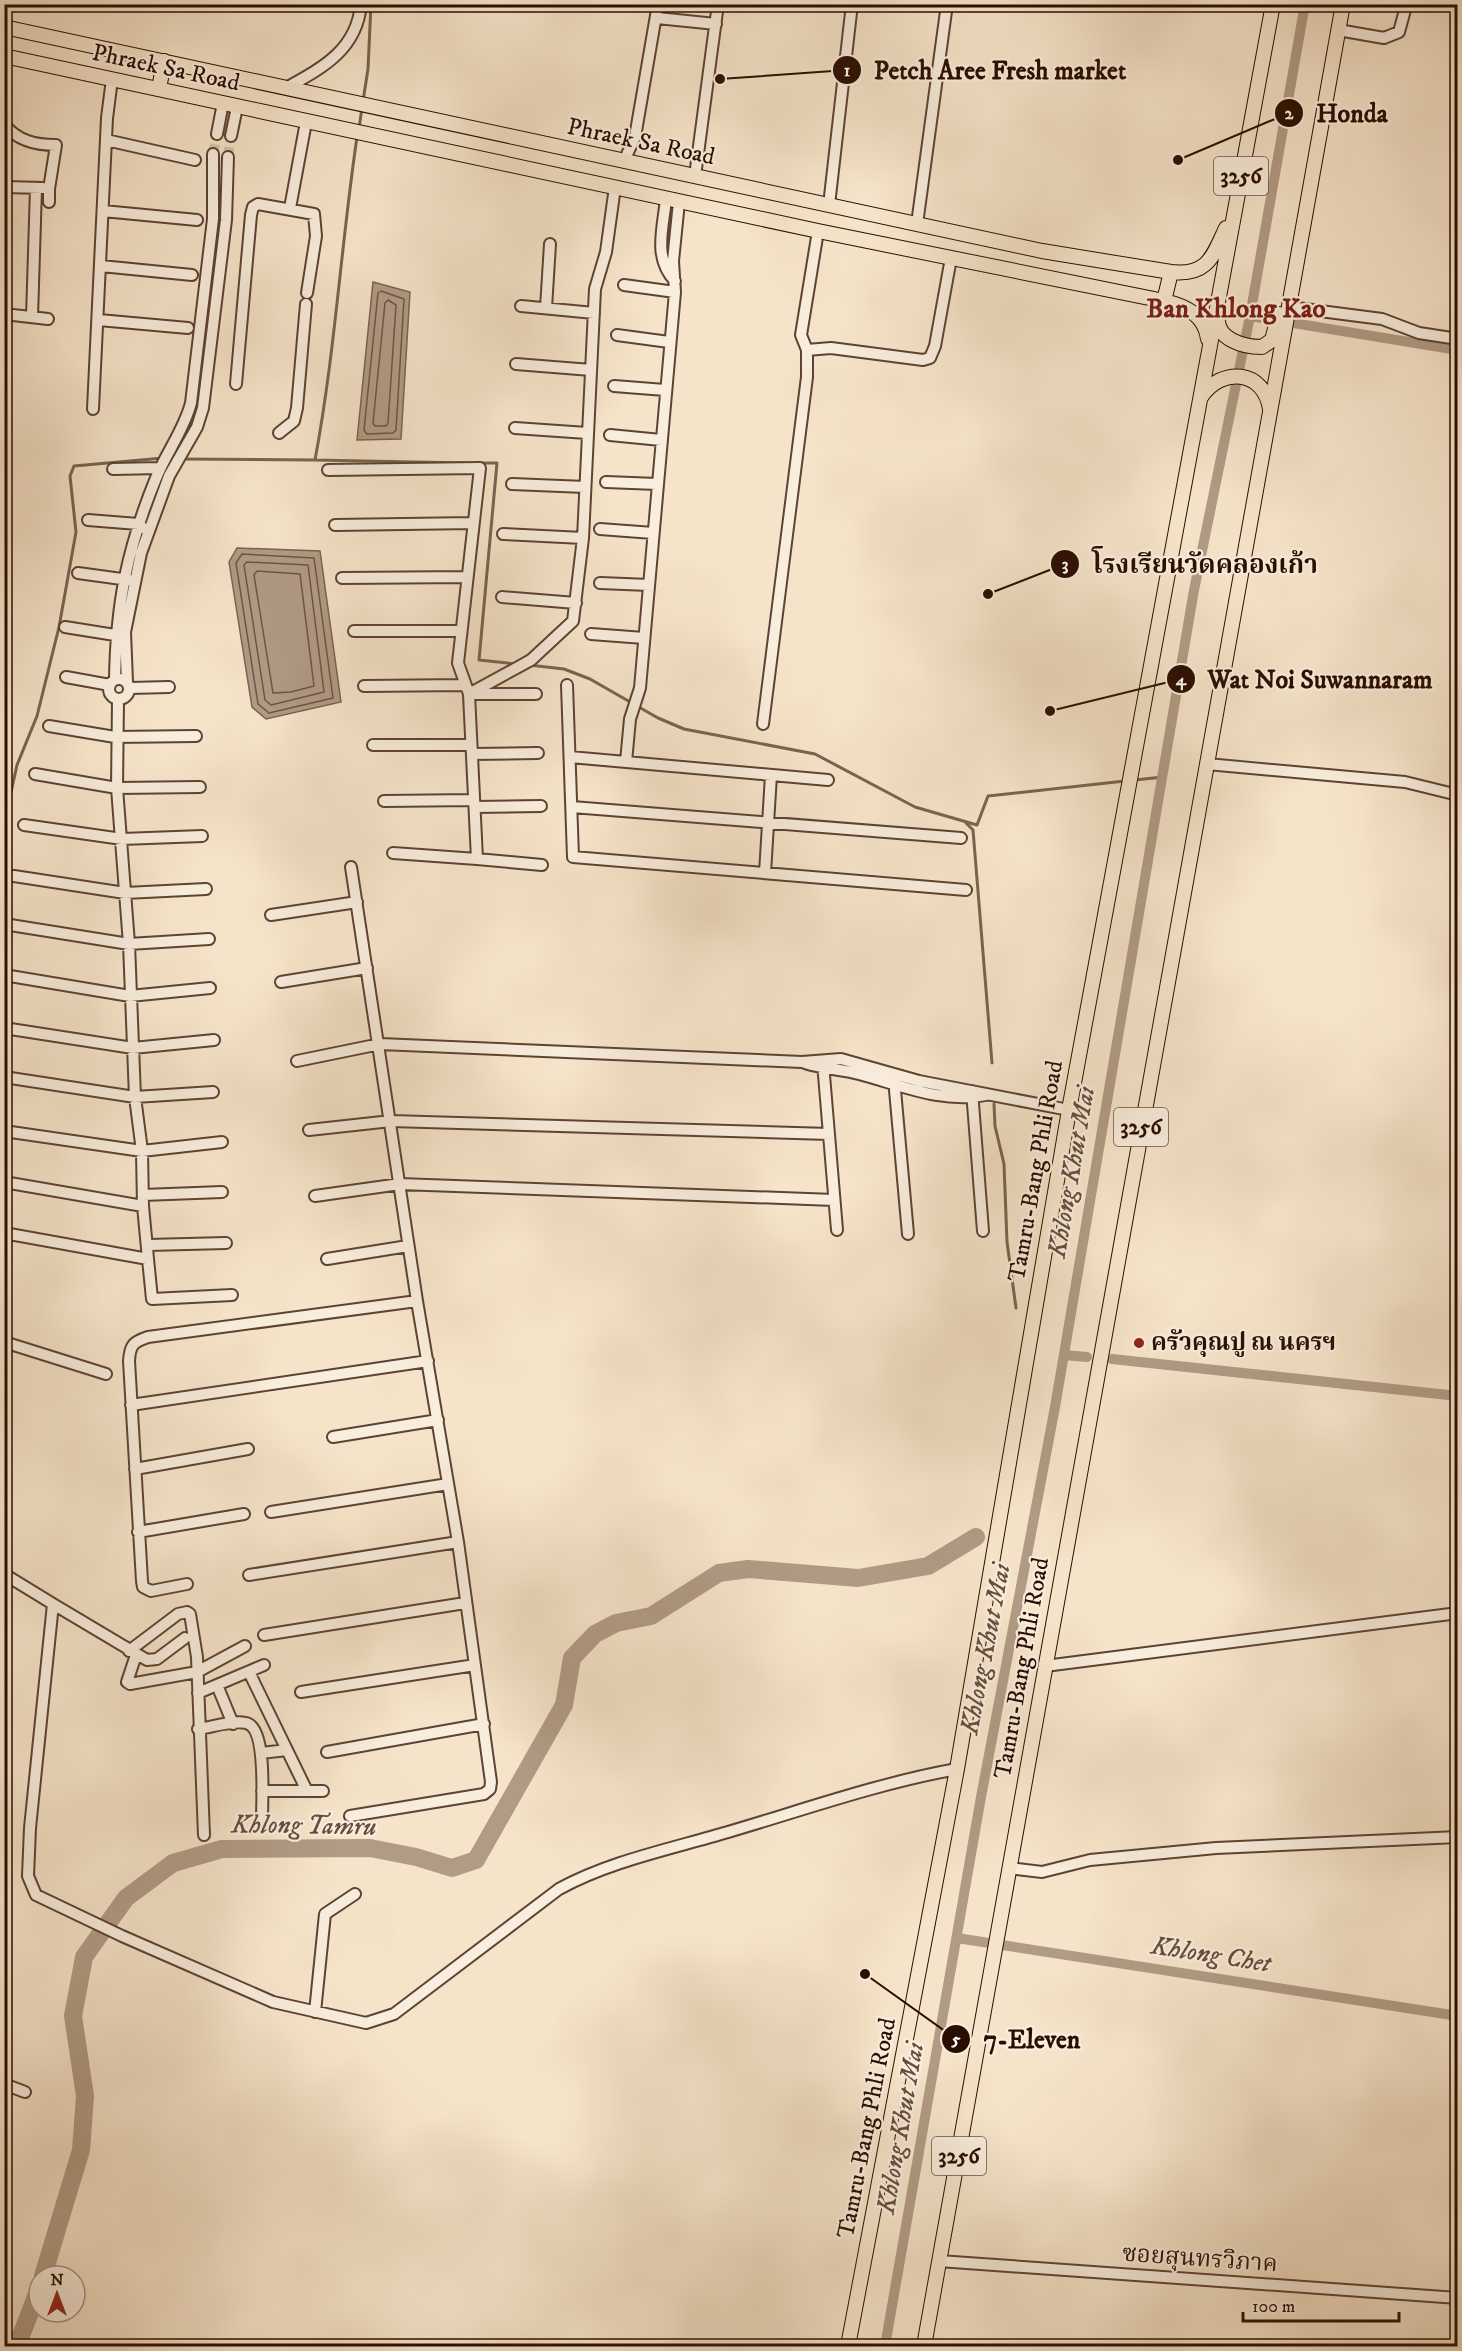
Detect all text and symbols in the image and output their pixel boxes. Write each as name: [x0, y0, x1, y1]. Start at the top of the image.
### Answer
street label: Phraek Sa Road: [89, 38, 243, 98]
callout: Petch Aree Fresh market: [832, 48, 1139, 92]
text: Petch Aree Fresh market: [874, 55, 1127, 88]
text: 1: [844, 60, 851, 82]
callout: Honda: [1274, 91, 1399, 135]
text: Honda: [1316, 98, 1389, 131]
text: 2: [1285, 103, 1295, 125]
street label: Phraek Sa Road: [564, 112, 718, 172]
road number: 3256: [1214, 157, 1268, 195]
district label: Ban Khlong Kao: [1146, 292, 1326, 326]
callout: โรงเรียนวัดคลองเก้า: [1050, 542, 1330, 586]
text: โรงเรียนวัดคลองเก้า: [1091, 546, 1318, 582]
text: 3: [1062, 554, 1069, 576]
callout: Wat Noi Suwannaram: [1166, 657, 1445, 701]
text: Wat Noi Suwannaram: [1206, 664, 1433, 697]
text: 4: [1175, 669, 1187, 691]
street label: Tamru-Bang Phli Road: [1002, 1058, 1070, 1284]
water label: Khlong Khut Mai: [1041, 1082, 1104, 1261]
road number: 3256: [1114, 1108, 1168, 1146]
place label: ครัวคุณปู ณ นครฯ: [1151, 1328, 1336, 1358]
marker: ครัวคุณปู ณ นครฯ: [1132, 1336, 1146, 1350]
street label: Tamru-Bang Phli Road: [988, 1555, 1056, 1781]
water label: Khlong Khut Mai: [953, 1559, 1019, 1738]
water label: Khlong Tamru: [230, 1808, 377, 1844]
water label: Khlong Chet: [1148, 1929, 1275, 1981]
street label: Tamru-Bang Phli Road: [831, 2015, 903, 2241]
callout: 7-Eleven: [941, 2017, 1092, 2061]
text: 7-Eleven: [984, 2024, 1081, 2057]
text: 5: [951, 2029, 961, 2051]
water label: Khlong Khut Mai: [870, 2038, 933, 2217]
road number: 3256: [932, 2137, 986, 2175]
street label: ซอยสุนทรวิภาค: [1121, 2239, 1279, 2279]
north arrow: [27, 2264, 87, 2324]
text: N: [50, 2270, 64, 2290]
scale bar: [1243, 2285, 1399, 2323]
text: 100 m: [1252, 2296, 1295, 2318]

